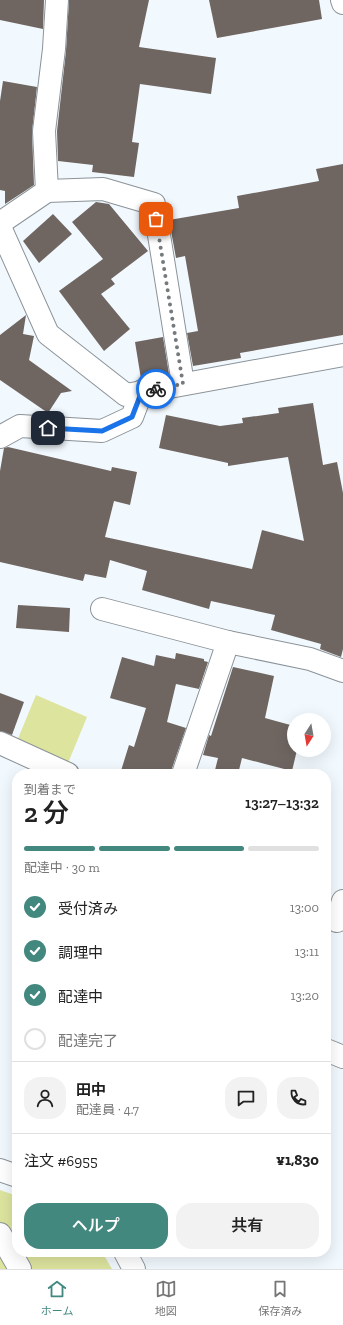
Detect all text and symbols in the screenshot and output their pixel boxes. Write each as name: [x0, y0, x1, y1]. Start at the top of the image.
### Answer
pin: [139, 202, 173, 236]
icon: bag: [145, 208, 167, 230]
courier: [136, 369, 176, 409]
icon: bike: [145, 378, 167, 400]
pin: [31, 411, 65, 445]
icon: home: [37, 417, 59, 439]
north arrow: [287, 713, 331, 757]
map controls: [287, 713, 331, 757]
text: 到着まで: [24, 782, 76, 797]
text: 13:27–13:32: [245, 794, 319, 812]
text: 2 分: [24, 797, 69, 829]
text: 配達中 · 30 m: [24, 860, 100, 875]
icon: check: [24, 896, 46, 918]
text: 受付済み: [58, 900, 118, 918]
text: 13:00: [290, 900, 319, 915]
icon: check: [24, 940, 46, 962]
text: 調理中: [58, 944, 103, 962]
text: 13:11: [295, 944, 319, 959]
icon: check: [24, 984, 46, 1006]
text: 配達中: [58, 988, 103, 1006]
text: 13:20: [291, 988, 319, 1003]
text: 配達完了: [58, 1032, 118, 1050]
button: person: [24, 1077, 66, 1119]
button: chat: [225, 1077, 267, 1119]
button: phone: [277, 1077, 319, 1119]
text: 田中: [76, 1081, 106, 1099]
text: 配達員 · 4.7: [76, 1102, 139, 1117]
text: ¥1,830: [276, 1151, 319, 1169]
text: 注文 #6955: [24, 1152, 98, 1170]
button: ヘルプ: [24, 1203, 168, 1249]
button: 共有: [176, 1203, 319, 1249]
tab: ホーム: [41, 1278, 73, 1318]
tab: 地図: [155, 1278, 177, 1318]
tab: 保存済み: [258, 1278, 302, 1318]

